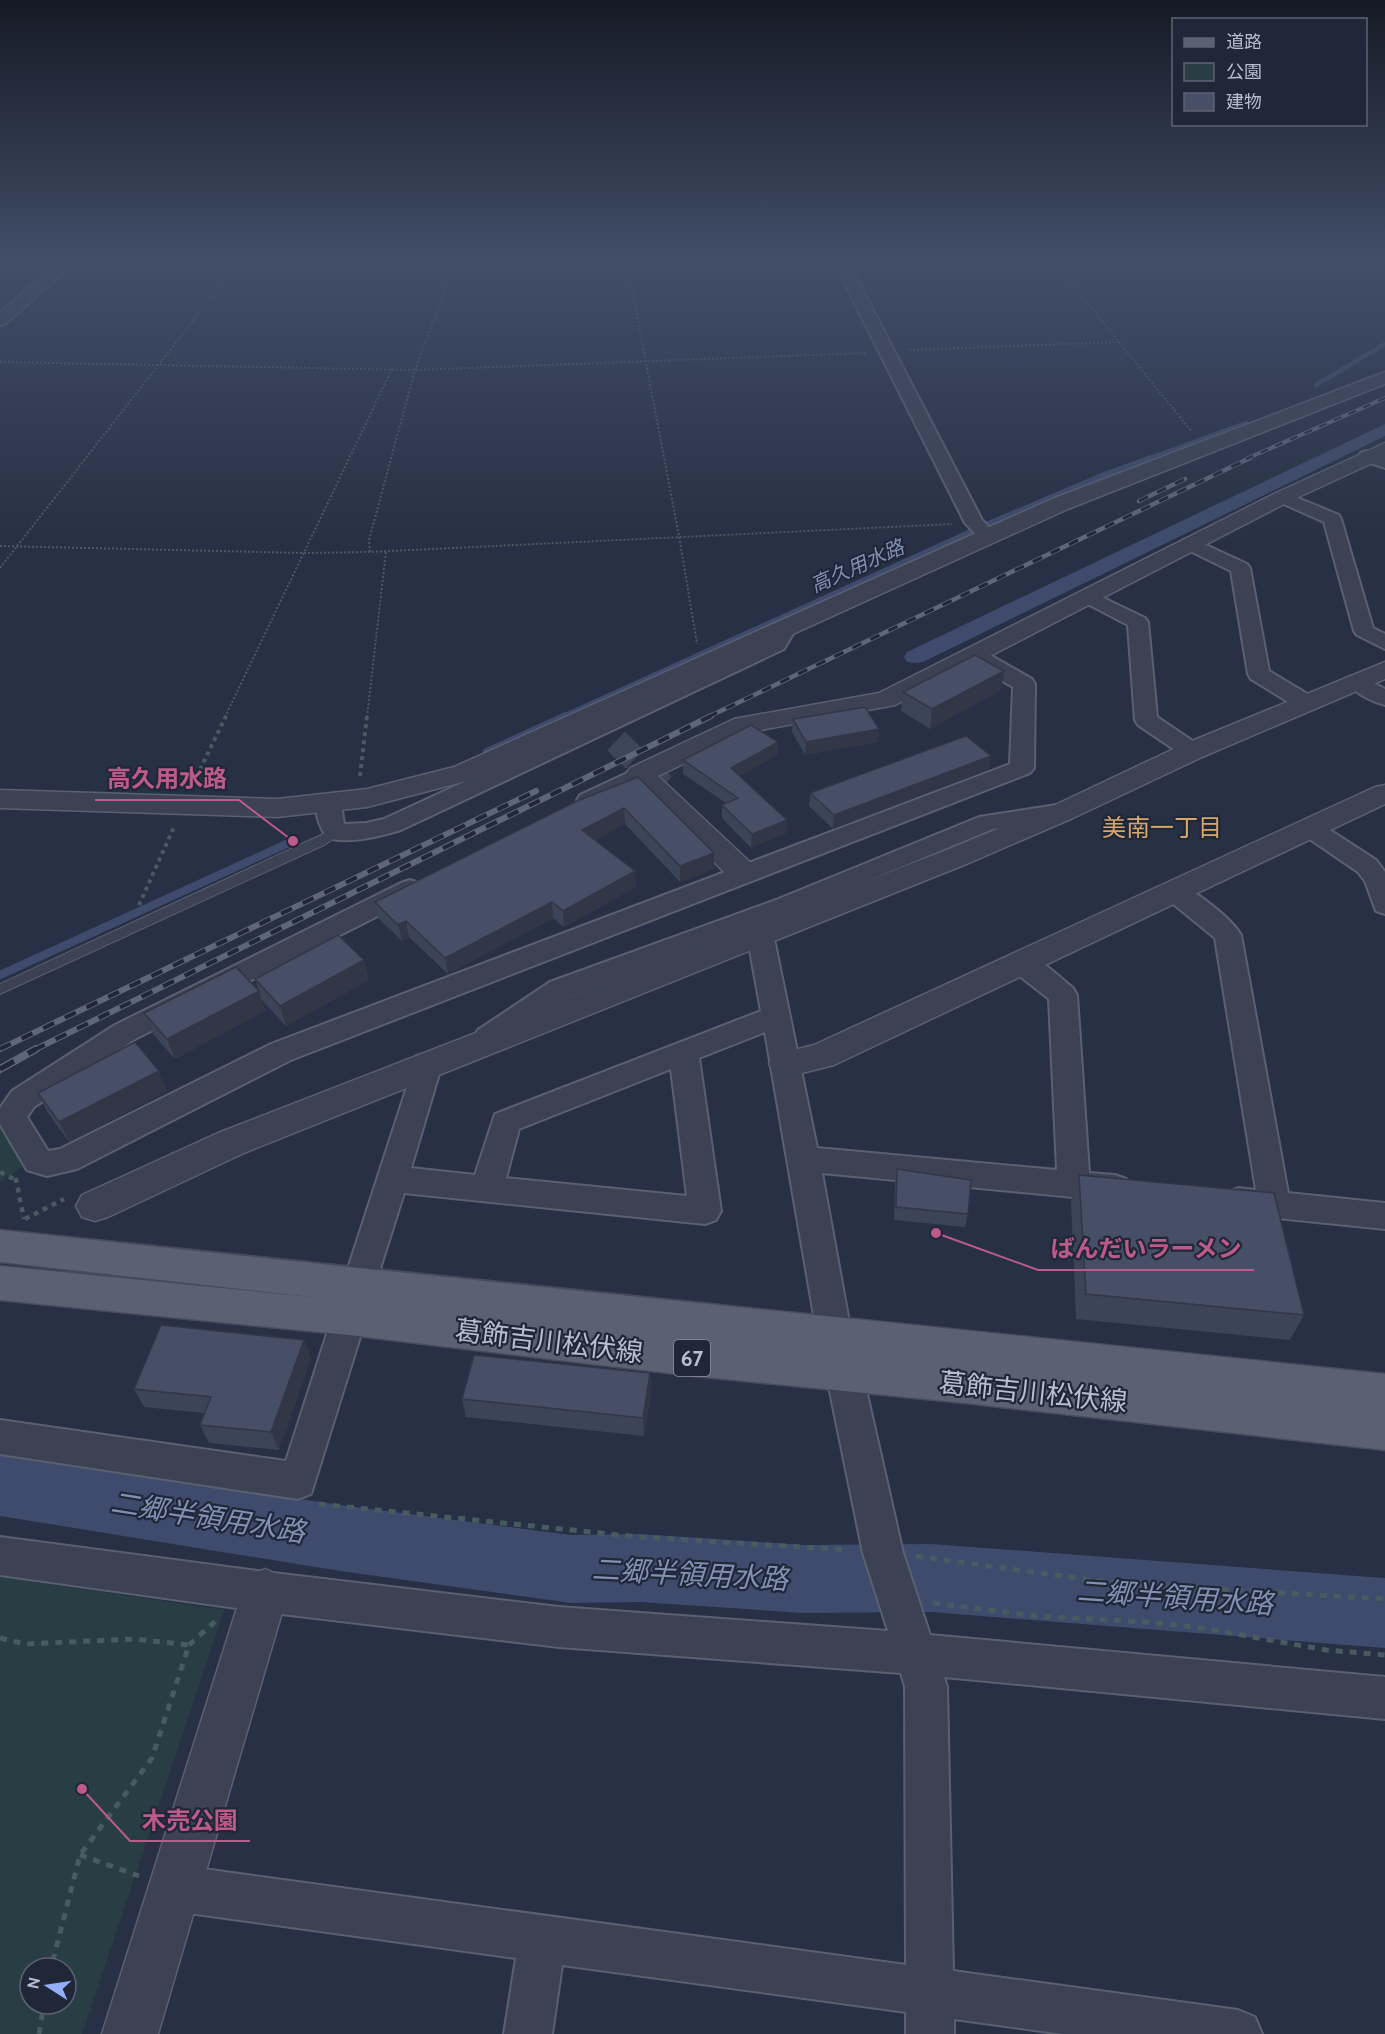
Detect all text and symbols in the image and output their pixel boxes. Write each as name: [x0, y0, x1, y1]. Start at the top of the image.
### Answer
legend: [1172, 18, 1367, 126]
text: 道路: [1226, 31, 1262, 53]
text: 公園: [1226, 61, 1262, 83]
text: 建物: [1226, 91, 1262, 113]
water label: 高久用水路: [806, 534, 909, 597]
callout: 高久用水路: [95, 758, 239, 800]
text: 高久用水路: [107, 764, 227, 793]
district label: 美南一丁目: [1102, 813, 1222, 842]
callout: ばんだいラーメン: [1038, 1228, 1254, 1270]
text: ばんだいラーメン: [1050, 1234, 1242, 1263]
street label: 葛飾吉川松伏線: [453, 1313, 645, 1369]
road number: 67: [674, 1340, 710, 1376]
street label: 葛飾吉川松伏線: [937, 1366, 1129, 1418]
water label: 二郷半領用水路: [109, 1485, 309, 1549]
water label: 二郷半領用水路: [591, 1552, 791, 1596]
water label: 二郷半領用水路: [1076, 1573, 1276, 1621]
callout: 木売公園: [130, 1799, 250, 1841]
text: 木売公園: [142, 1806, 238, 1835]
north arrow: [18, 1956, 78, 2016]
text: N: [23, 1975, 44, 1990]

